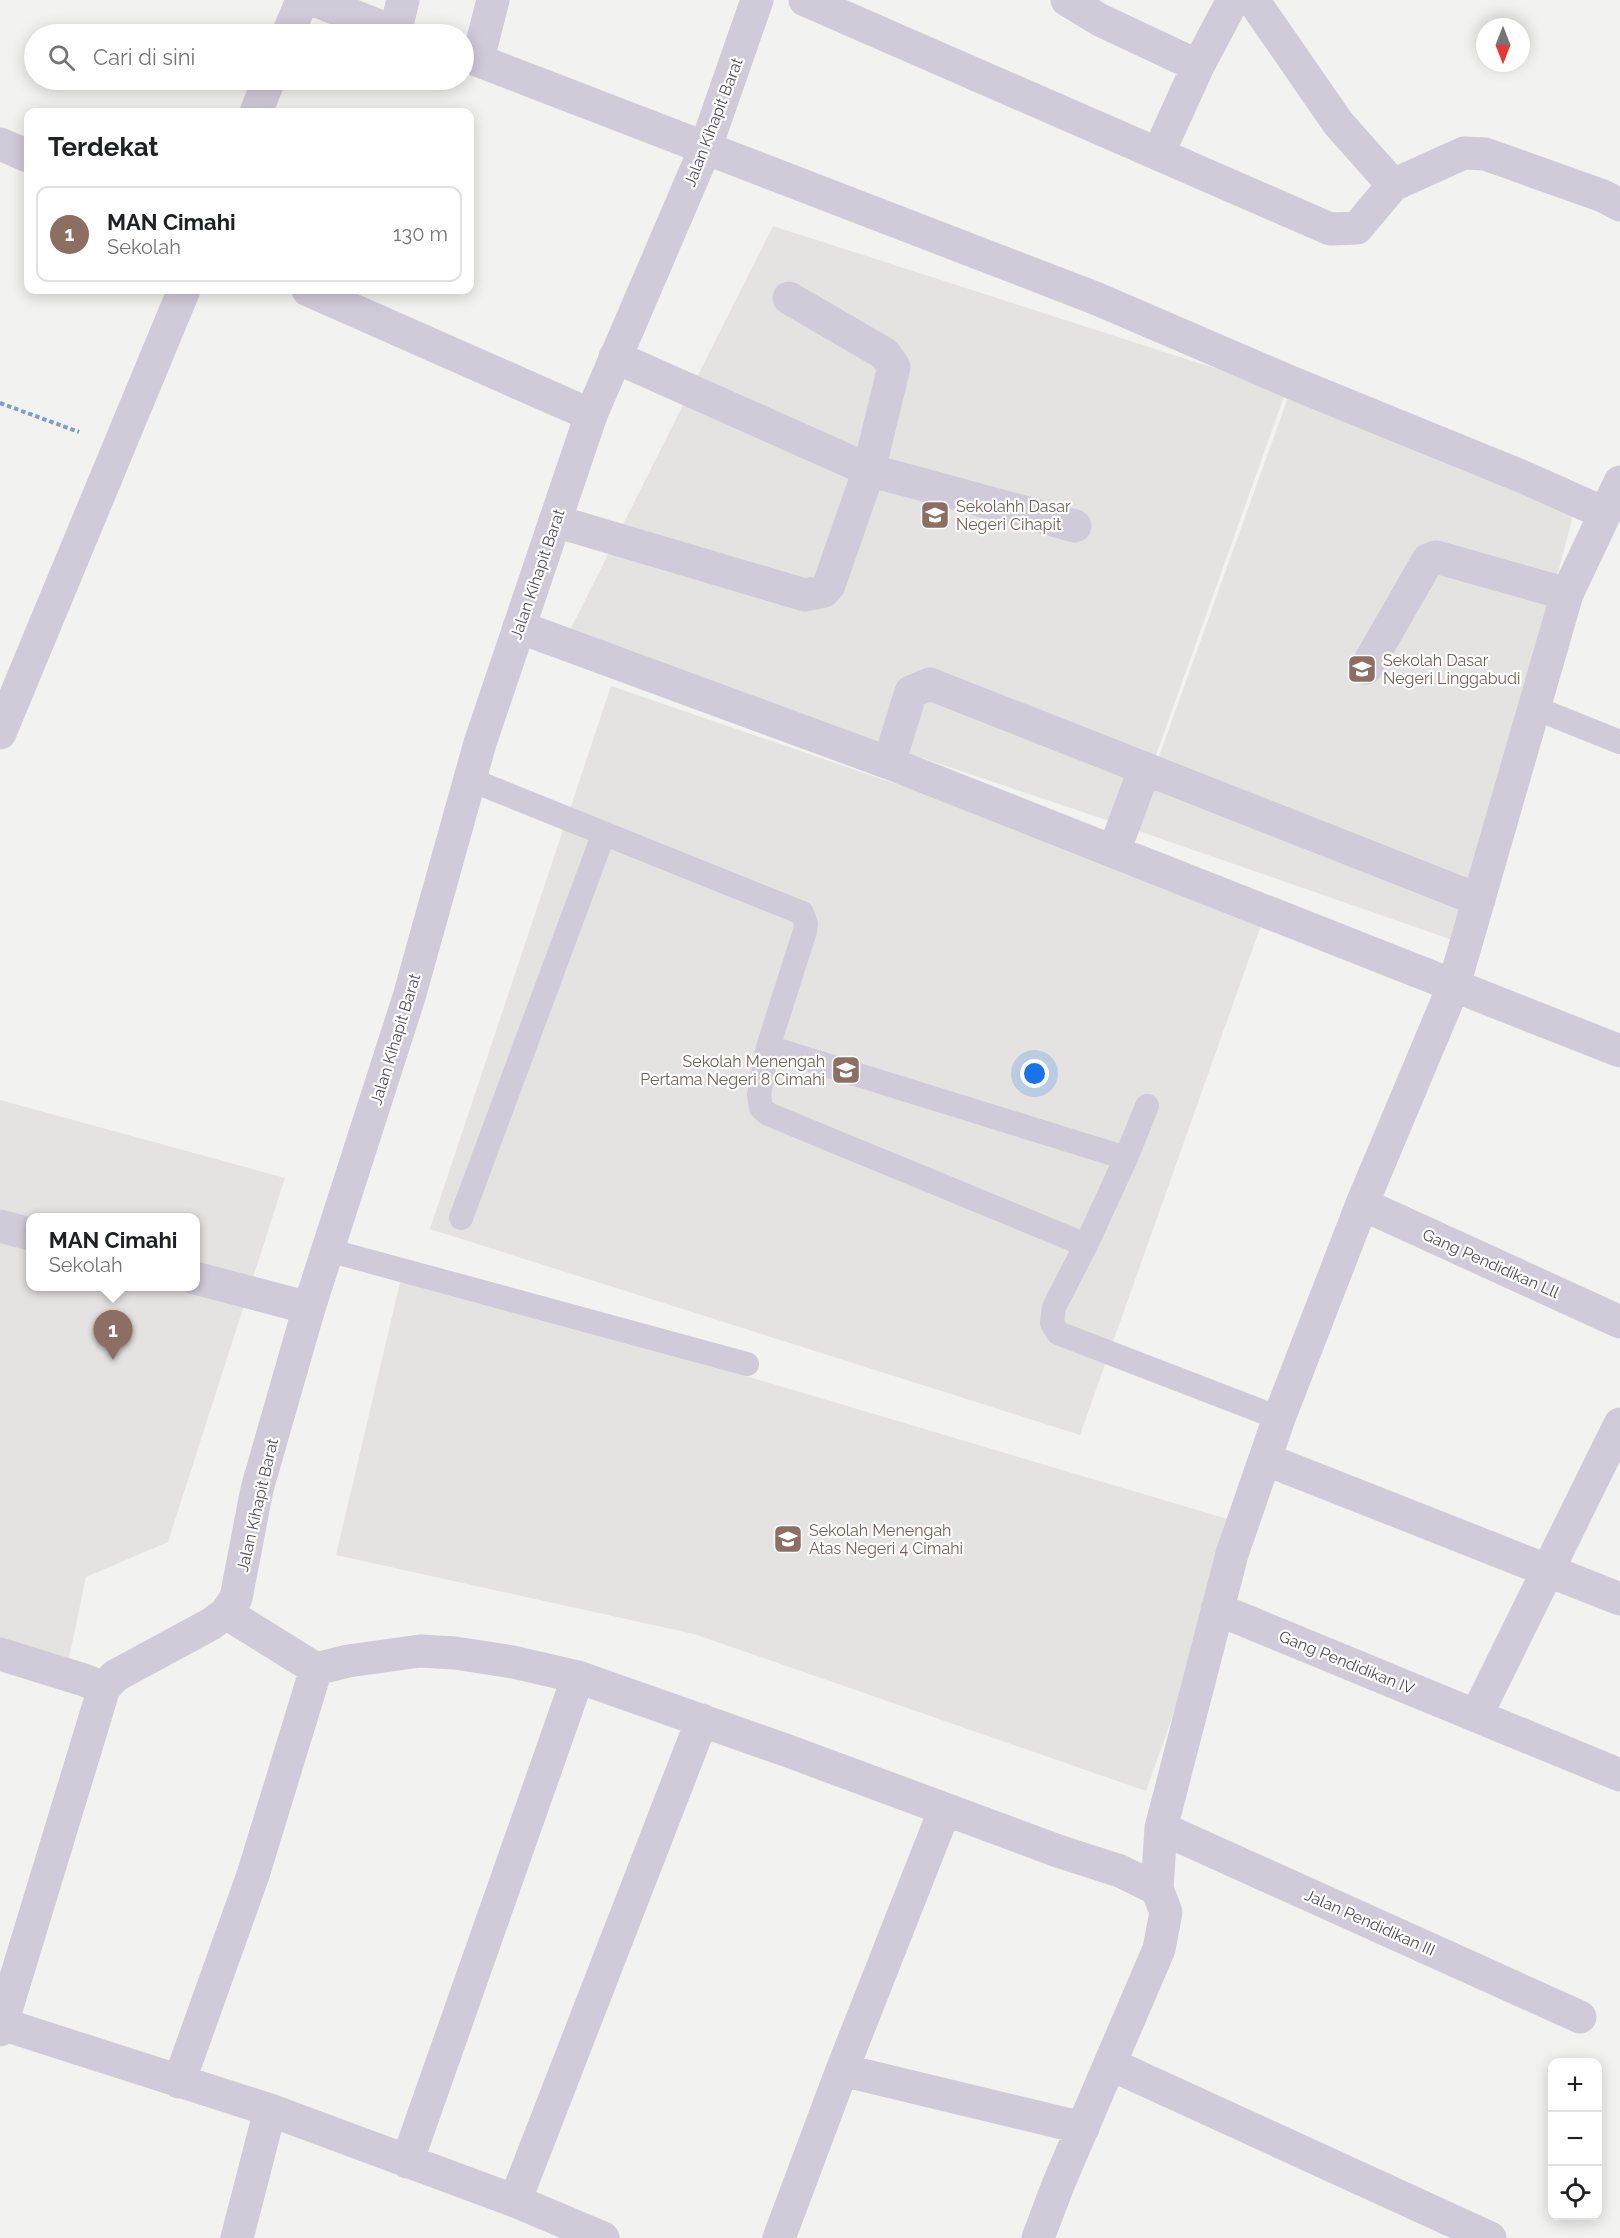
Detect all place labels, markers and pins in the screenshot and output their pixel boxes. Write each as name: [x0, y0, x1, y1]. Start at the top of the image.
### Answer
place label: Sekolahh Dasar Negeri Cihapit: [956, 497, 1071, 534]
school or university icon: Sekolahh Dasar Negeri Cihapit: [919, 499, 951, 531]
place label: Sekolah Dasar Negeri Linggabudi: [1383, 651, 1521, 688]
school or university icon: Sekolah Dasar Negeri Linggabudi: [1346, 653, 1378, 685]
place label: Sekolah Menengah Pertama Negeri 8 Cimahi: [640, 1052, 825, 1089]
school or university icon: Sekolah Menengah Pertama Negeri 8 Cimahi: [830, 1054, 862, 1086]
pin: 1: [94, 1310, 132, 1360]
place label: Sekolah Menengah Atas Negeri 4 Cimahi: [809, 1521, 963, 1558]
school or university icon: Sekolah Menengah Atas Negeri 4 Cimahi: [772, 1523, 804, 1555]

